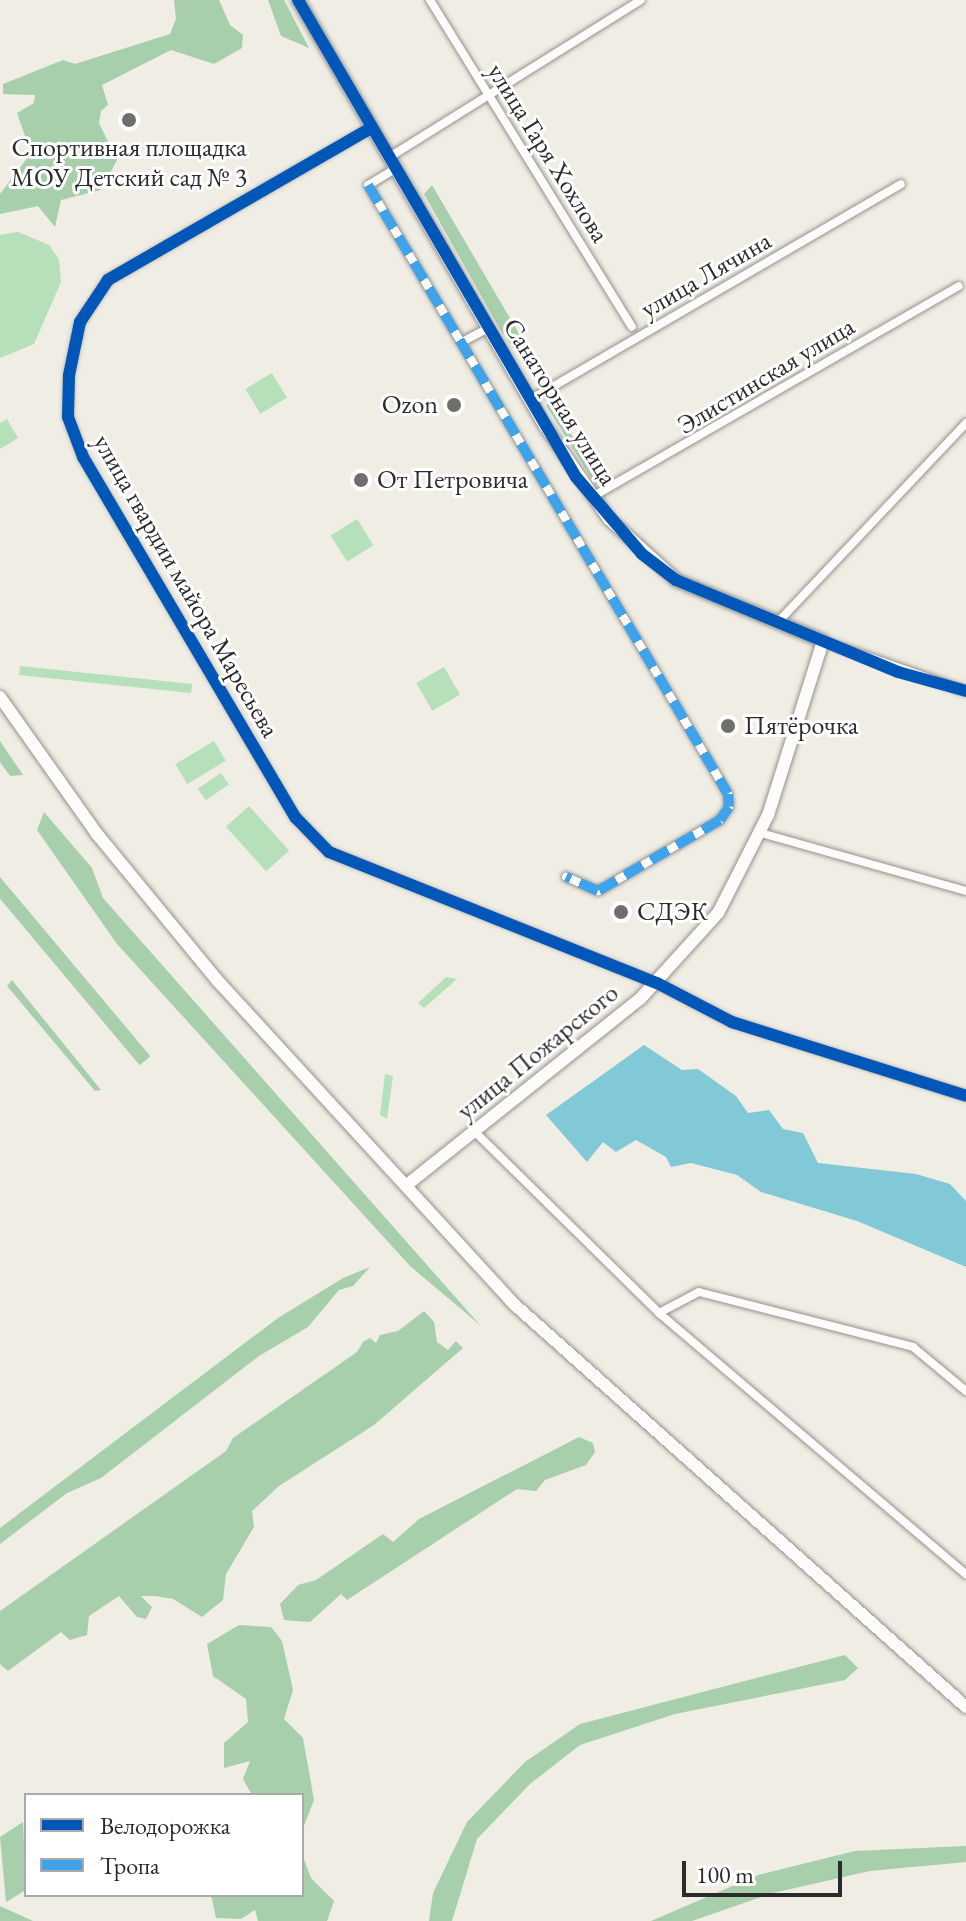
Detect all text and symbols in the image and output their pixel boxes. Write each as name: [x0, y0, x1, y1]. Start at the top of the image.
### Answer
street label: улица Гаря Хохлова: [480, 58, 616, 248]
marker: Спортивная площадка МОУ Детский сад № 3: [120, 111, 138, 129]
place label: Спортивная площадка МОУ Детский сад № 3: [11, 132, 247, 194]
street label: улица Лячина: [635, 225, 777, 325]
street label: Элистинская улица: [672, 311, 860, 441]
street label: Санаторная улица: [496, 313, 624, 491]
place label: Ozon: [382, 389, 438, 421]
marker: Ozon: [445, 396, 463, 414]
street label: улица гвардии майора Маресьева: [86, 429, 286, 743]
place label: От Петровича: [377, 464, 528, 496]
marker: От Петровича: [352, 471, 370, 489]
place label: Пятёрочка: [744, 710, 858, 742]
marker: Пятёрочка: [719, 717, 737, 735]
place label: СДЭК: [637, 896, 708, 928]
marker: СДЭК: [612, 903, 630, 921]
street label: улица Пожарского: [451, 977, 625, 1127]
legend: [24, 1793, 304, 1897]
text: Велодорожка: [100, 1810, 230, 1841]
scale bar: [686, 1845, 846, 1895]
text: Тропа: [100, 1850, 160, 1881]
text: 100 m: [696, 1859, 754, 1890]

